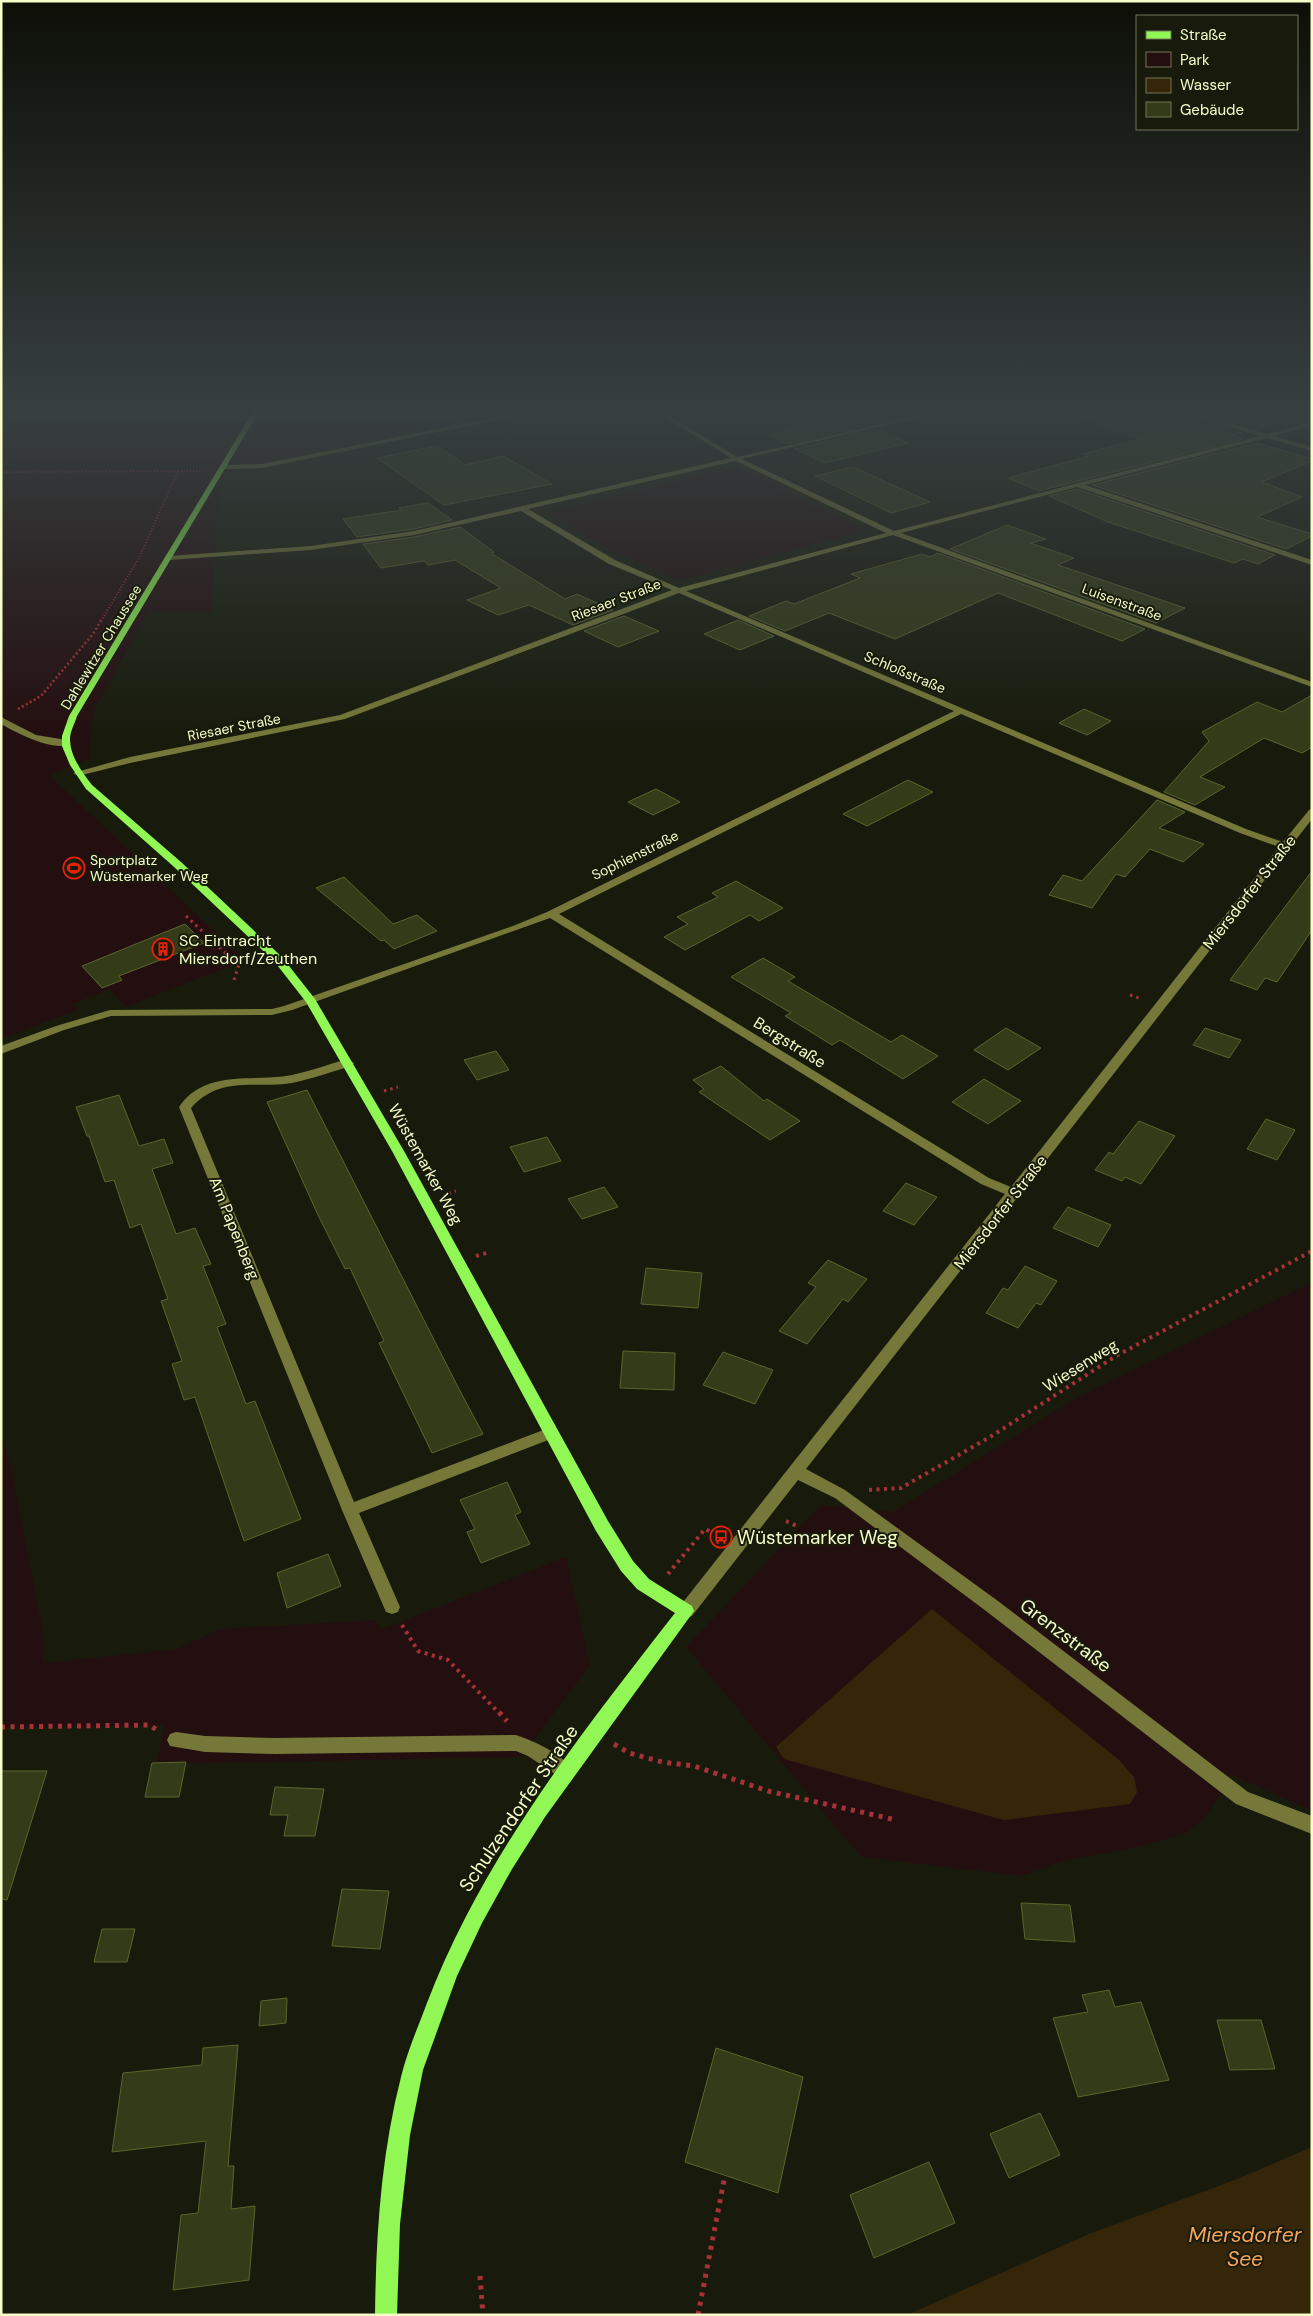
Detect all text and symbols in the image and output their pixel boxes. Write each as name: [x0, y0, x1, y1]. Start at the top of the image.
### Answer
legend: [1136, 15, 1298, 130]
text: Straße: [1180, 25, 1227, 45]
text: Park: [1180, 50, 1210, 70]
text: Wasser: [1180, 75, 1232, 95]
text: Gebäude: [1180, 100, 1244, 120]
street label: Riesaer Straße: [569, 575, 663, 625]
street label: Luisenstraße: [1080, 579, 1164, 625]
street label: Dahlewitzer Chaussee: [57, 581, 145, 713]
street label: Schloßstraße: [862, 647, 949, 697]
street label: Riesaer Straße: [186, 709, 282, 745]
street label: Sophienstraße: [589, 826, 681, 884]
street label: Miersdorfer Straße: [1198, 831, 1301, 954]
place label: Sportplatz Wüstemarker Weg: [90, 851, 209, 885]
sports icon: Sportplatz Wüstemarker Weg: [62, 856, 86, 880]
place label: SC Eintracht Miersdorf/Zeuthen: [179, 930, 317, 969]
building icon: SC Eintracht Miersdorf/Zeuthen: [151, 937, 175, 961]
street label: Bergstraße: [750, 1012, 830, 1073]
street label: Wüstemarker Weg: [384, 1100, 468, 1229]
street label: Miersdorfer Straße: [949, 1151, 1052, 1274]
street label: Am Papenberg: [204, 1174, 265, 1283]
street label: Wiesenweg: [1039, 1334, 1122, 1397]
bus stop icon: Wüstemarker Weg: [709, 1525, 733, 1549]
place label: Wüstemarker Weg: [737, 1525, 898, 1550]
street label: Grenzstraße: [1015, 1593, 1117, 1678]
street label: Schulzendorfer Straße: [453, 1720, 584, 1897]
water label: Miersdorfer See: [1189, 2221, 1303, 2273]

